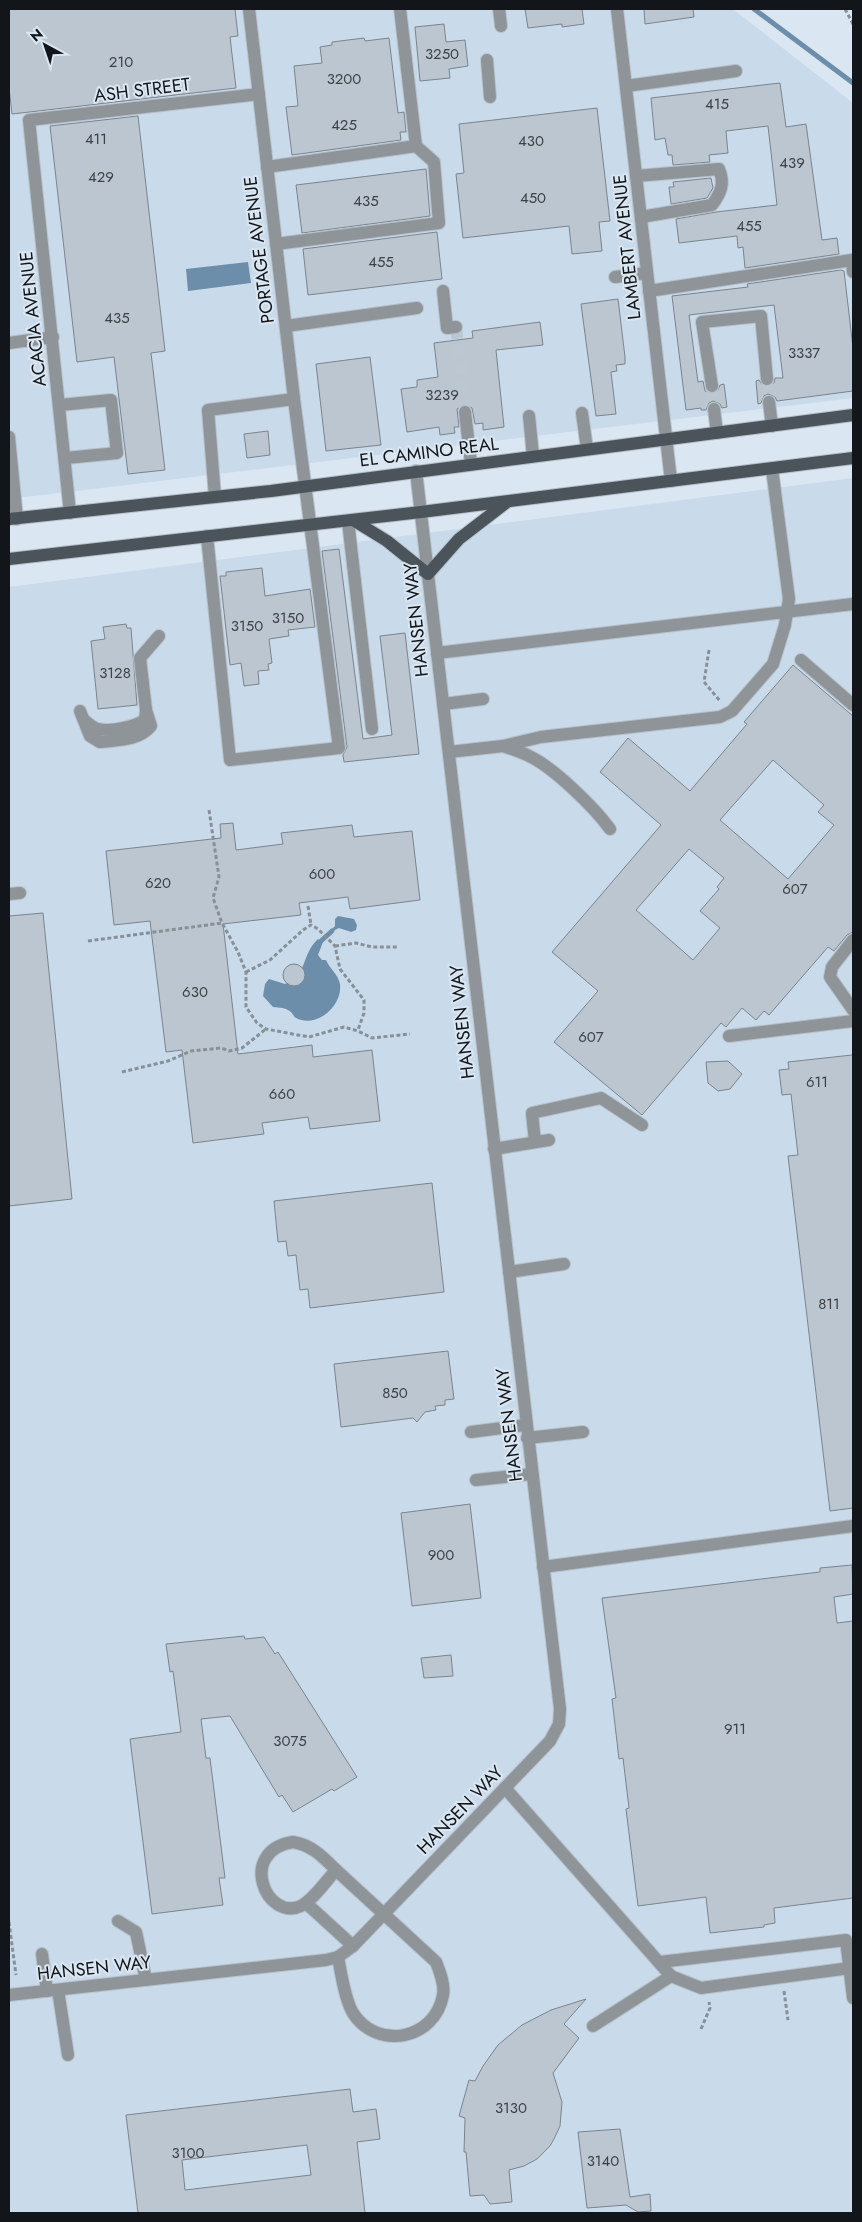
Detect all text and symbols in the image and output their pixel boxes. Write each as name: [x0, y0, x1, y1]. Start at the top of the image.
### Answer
north arrow: [20, 20, 70, 70]
text: N: [26, 24, 47, 46]
house number: 3250: [425, 43, 459, 65]
house number: 210: [109, 51, 133, 73]
house number: 3200: [327, 68, 361, 90]
street label: ASH STREET: [93, 71, 192, 109]
house number: 415: [705, 93, 729, 115]
house number: 425: [331, 114, 357, 136]
house number: 411: [85, 128, 107, 150]
house number: 430: [518, 130, 544, 152]
house number: 439: [779, 152, 805, 174]
house number: 429: [88, 166, 114, 188]
street label: LAMBERT AVENUE: [606, 173, 648, 321]
street label: PORTAGE AVENUE: [237, 175, 281, 325]
house number: 450: [520, 187, 546, 209]
house number: 435: [353, 190, 379, 212]
house number: 455: [736, 215, 762, 237]
street label: ACACIA AVENUE: [13, 250, 53, 388]
house number: 455: [368, 251, 394, 273]
house number: 435: [104, 307, 130, 329]
house number: 3337: [788, 342, 820, 364]
house number: 3239: [425, 384, 459, 406]
street label: EL CAMINO REAL: [358, 431, 500, 473]
street label: HANSEN WAY: [397, 561, 435, 678]
house number: 3150: [272, 607, 304, 629]
house number: 3150: [231, 615, 263, 637]
house number: 3128: [99, 662, 131, 684]
house number: 600: [309, 863, 335, 885]
house number: 620: [145, 872, 171, 894]
house number: 607: [782, 878, 808, 900]
street label: HANSEN WAY: [443, 963, 481, 1080]
house number: 630: [182, 981, 208, 1003]
house number: 607: [578, 1026, 604, 1048]
house number: 611: [806, 1071, 828, 1093]
house number: 660: [269, 1083, 295, 1105]
house number: 811: [818, 1293, 840, 1315]
street label: HANSEN WAY: [489, 1366, 529, 1483]
house number: 850: [382, 1382, 408, 1404]
house number: 900: [428, 1544, 454, 1566]
house number: 911: [724, 1718, 746, 1740]
house number: 3075: [273, 1730, 307, 1752]
street label: HANSEN WAY: [411, 1759, 510, 1860]
street label: HANSEN WAY: [36, 1949, 153, 1987]
house number: 3130: [495, 2097, 527, 2119]
house number: 3100: [172, 2142, 204, 2164]
house number: 3140: [587, 2150, 619, 2172]

